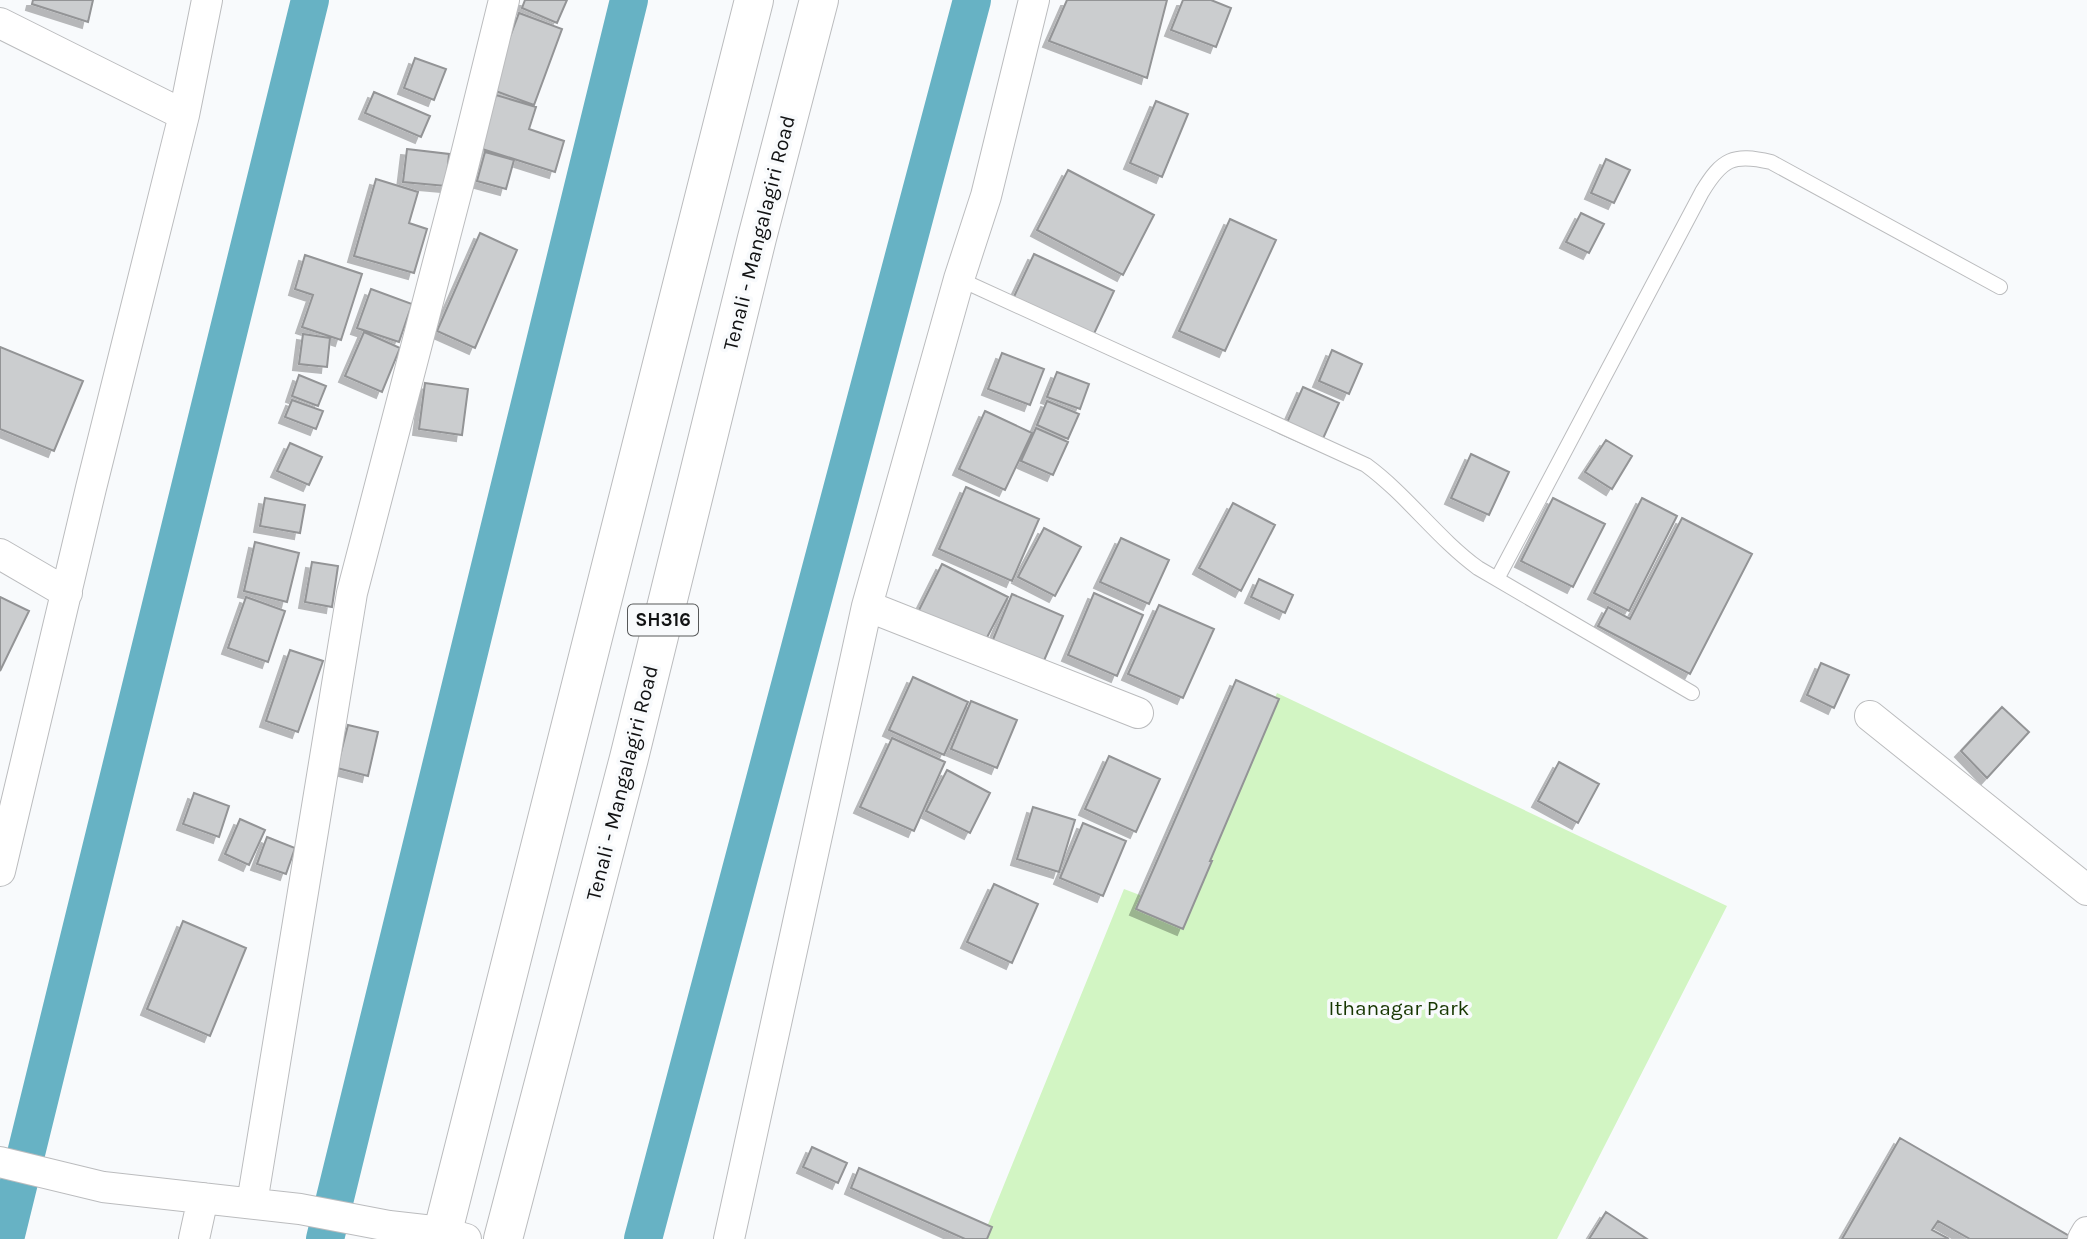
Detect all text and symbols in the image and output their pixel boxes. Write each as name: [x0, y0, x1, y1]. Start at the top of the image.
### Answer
street label: Tenali - Mangalagiri Road: [718, 113, 800, 353]
road number: SH316: [628, 604, 698, 636]
street label: Tenali - Mangalagiri Road: [581, 663, 663, 903]
park label: Ithanagar Park: [1329, 996, 1470, 1020]

